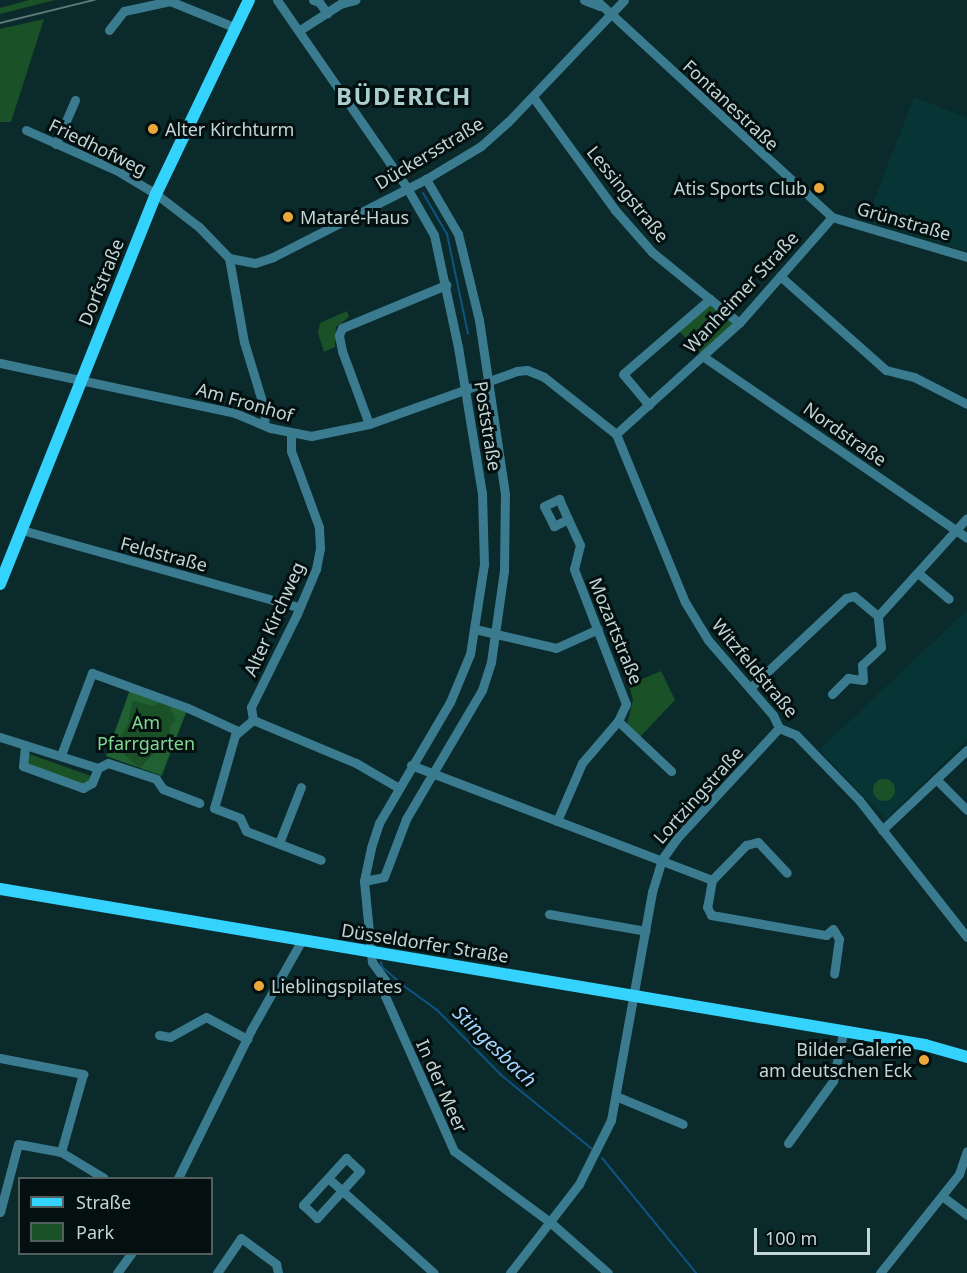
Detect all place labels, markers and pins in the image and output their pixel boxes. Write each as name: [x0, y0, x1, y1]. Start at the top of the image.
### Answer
place label: Alter Kirchturm: [165, 118, 294, 140]
marker: Alter Kirchturm: [146, 122, 160, 136]
place label: Atis Sports Club: [674, 177, 807, 199]
marker: Atis Sports Club: [812, 181, 826, 195]
place label: Mataré-Haus: [300, 206, 409, 228]
marker: Mataré-Haus: [281, 210, 295, 224]
place label: Lieblingspilates: [271, 975, 402, 997]
marker: Lieblingspilates: [252, 979, 266, 993]
place label: Bilder-Galerie am deutschen Eck: [759, 1039, 912, 1082]
marker: Bilder-Galerie am deutschen Eck: [917, 1053, 931, 1067]

